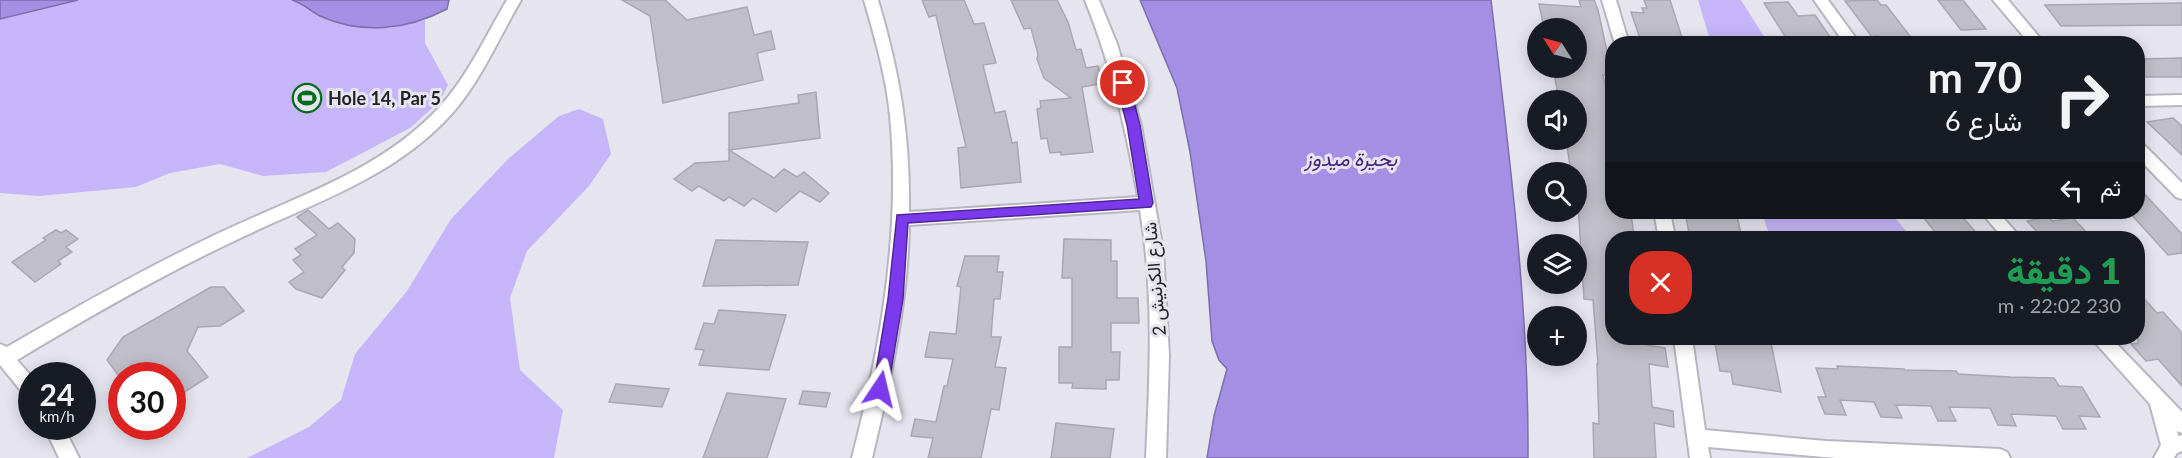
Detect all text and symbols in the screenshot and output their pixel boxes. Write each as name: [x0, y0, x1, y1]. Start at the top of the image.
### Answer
north arrow: [1527, 18, 1587, 78]
map controls: [1527, 18, 1587, 366]
text: 70 m: [1928, 52, 2022, 102]
pin: [1097, 57, 1148, 108]
icon: right: [2043, 60, 2121, 138]
icon: arrive: [1106, 66, 1139, 99]
sports icon: Hole 14, Par 5: [291, 82, 323, 114]
place label: Hole 14, Par 5: [328, 87, 441, 109]
button: sound: [1527, 90, 1587, 150]
text: شارع 6: [1945, 104, 2022, 137]
water label: بحيرة ميدوز: [1303, 146, 1398, 172]
button: search: [1527, 162, 1587, 222]
icon: left: [2055, 174, 2088, 207]
text: ثم: [2100, 174, 2121, 201]
street label: شارع الكرنيش 2: [1138, 221, 1172, 337]
button: layers: [1527, 234, 1587, 294]
text: 1 دقيقة: [2007, 248, 2121, 292]
button: close: [1629, 251, 1692, 314]
text: 230 m · 22:02: [1998, 293, 2121, 317]
button: +: [1527, 306, 1587, 366]
position arrow: [848, 357, 912, 421]
speed limit sign: 30: [108, 362, 186, 440]
text: 24: [40, 376, 74, 412]
text: km/h: [39, 407, 75, 425]

